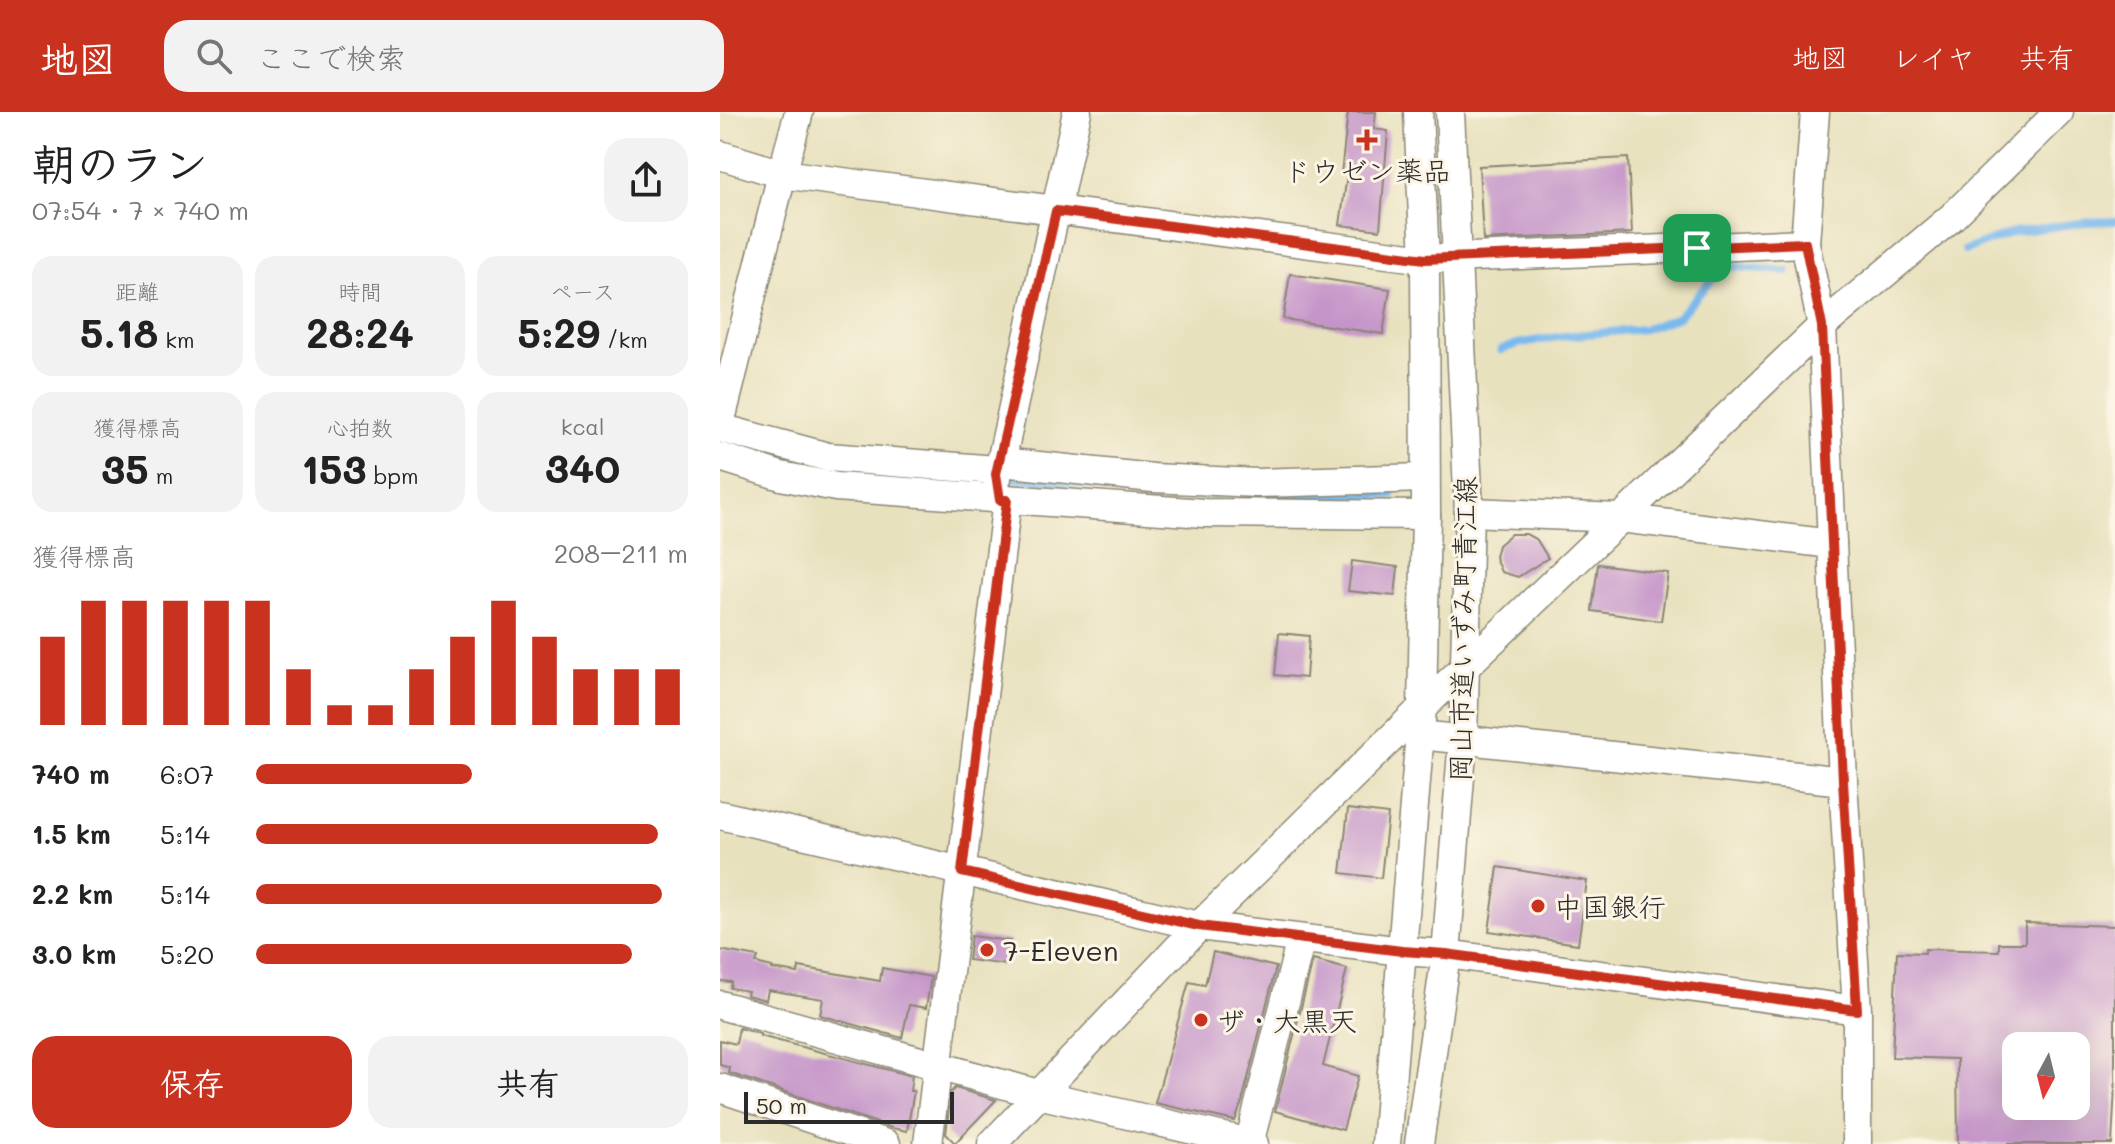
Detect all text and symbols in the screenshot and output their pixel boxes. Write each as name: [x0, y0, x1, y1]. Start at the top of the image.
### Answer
search box: [164, 20, 724, 92]
text: 地図: [40, 33, 116, 83]
icon: search: [192, 34, 236, 78]
text: ここで検索: [256, 37, 406, 77]
text: 地図: [1792, 39, 1848, 75]
text: レイヤ: [1892, 39, 1975, 75]
text: 共有: [2019, 39, 2075, 75]
marker: ドウゼン薬品: [1358, 131, 1376, 149]
text: 朝のラン: [32, 134, 208, 191]
button: share: [604, 138, 688, 222]
place label: ドウゼン薬品: [1283, 152, 1451, 188]
text: 07:54 · 7 × 740 m: [32, 193, 249, 227]
pin: [1663, 214, 1731, 282]
icon: arrive: [1675, 226, 1719, 270]
text: 距離: [115, 277, 159, 306]
text: 時間: [338, 277, 382, 306]
text: ペース: [550, 277, 615, 306]
text: 5.18: [80, 306, 158, 358]
text: 28:24: [306, 306, 414, 358]
text: 5:29: [518, 306, 600, 358]
text: km: [158, 325, 195, 354]
text: /km: [600, 325, 648, 354]
text: kcal: [561, 412, 605, 441]
text: 獲得標高: [93, 413, 181, 442]
text: 心拍数: [327, 413, 393, 442]
text: 340: [545, 441, 620, 493]
text: 35: [101, 442, 149, 494]
text: 153: [301, 442, 366, 494]
text: m: [149, 461, 173, 490]
text: bpm: [366, 461, 419, 490]
street label: 岡山市道いずみ町青江線: [1441, 476, 1483, 782]
text: 208–211 m: [554, 536, 688, 570]
text: 獲得標高: [32, 539, 136, 573]
text: 740 m: [32, 757, 110, 791]
text: 6:07: [160, 757, 214, 791]
text: 1.5 km: [32, 817, 111, 851]
text: 5:14: [160, 817, 210, 851]
text: 2.2 km: [32, 877, 113, 911]
text: 5:14: [160, 877, 210, 911]
place label: 中国銀行: [1554, 888, 1666, 924]
marker: 中国銀行: [1529, 897, 1547, 915]
place label: 7-Eleven: [1003, 932, 1118, 968]
text: 3.0 km: [32, 937, 116, 971]
text: 5:20: [160, 937, 214, 971]
marker: 7-Eleven: [978, 941, 996, 959]
place label: ザ・大黒天: [1217, 1002, 1357, 1038]
marker: ザ・大黒天: [1192, 1011, 1210, 1029]
north arrow: [2002, 1032, 2090, 1120]
map controls: [2002, 1032, 2090, 1120]
button: 保存: [32, 1036, 352, 1128]
button: 共有: [368, 1036, 688, 1128]
scale bar: [744, 1088, 954, 1124]
text: 50 m: [756, 1091, 807, 1120]

